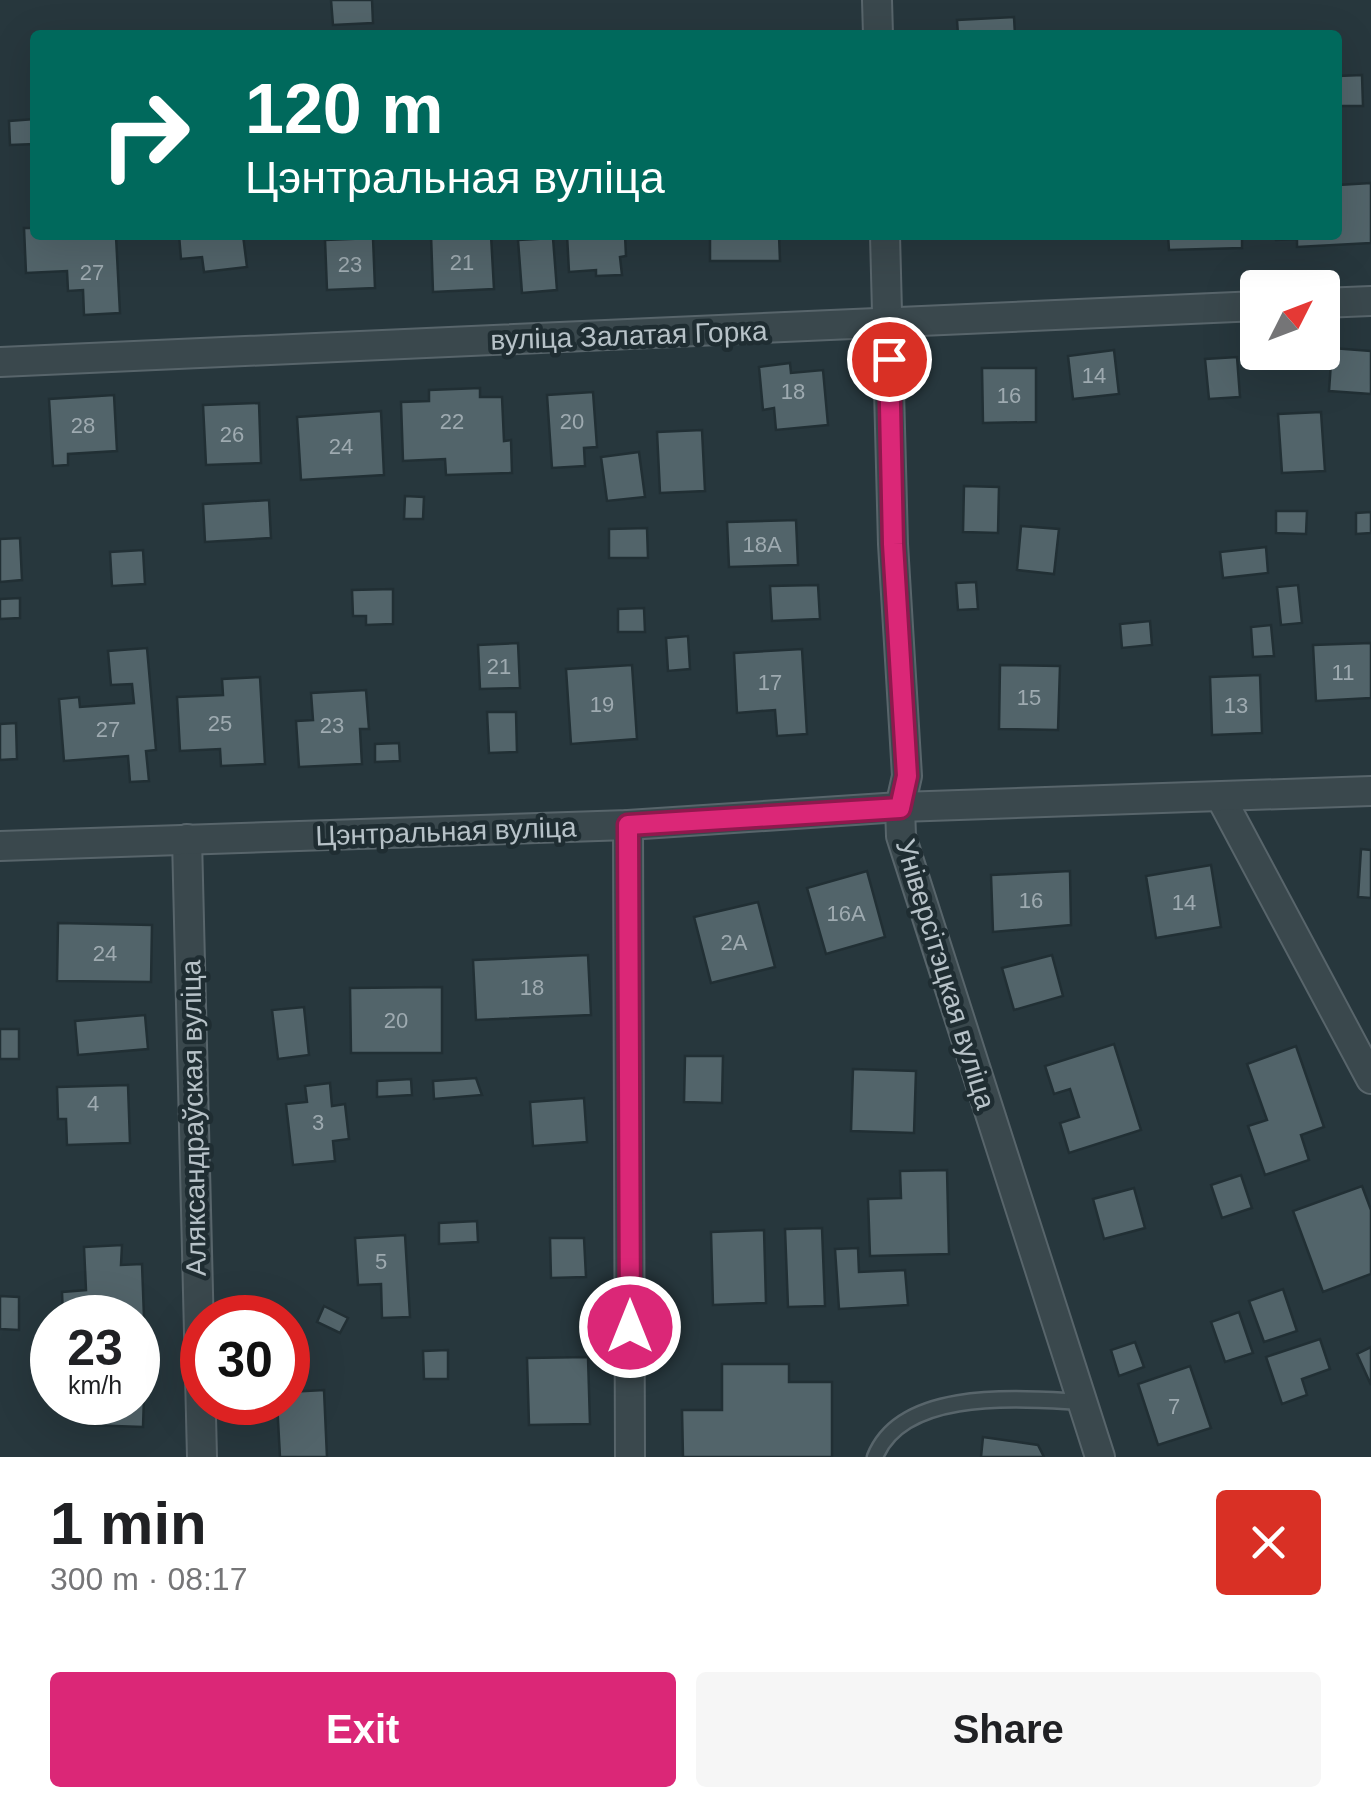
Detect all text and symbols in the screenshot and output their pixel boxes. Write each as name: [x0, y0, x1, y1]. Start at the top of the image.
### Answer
icon: right: [80, 70, 210, 200]
text: 120 m: [245, 70, 443, 148]
text: Цэнтральная вуліца: [245, 152, 665, 203]
house number: 21: [450, 250, 474, 275]
house number: 23: [338, 252, 362, 277]
house number: 27: [80, 260, 104, 285]
north arrow: [1240, 270, 1340, 370]
map controls: [1240, 270, 1340, 370]
street label: вуліца Залатая Горка: [490, 315, 769, 356]
pin: [847, 317, 932, 402]
icon: arrive: [862, 332, 917, 387]
house number: 14: [1082, 363, 1106, 388]
house number: 18: [781, 379, 805, 404]
house number: 16: [997, 383, 1021, 408]
house number: 22: [440, 409, 464, 434]
house number: 20: [560, 409, 584, 434]
house number: 28: [71, 413, 95, 438]
house number: 26: [220, 422, 244, 447]
house number: 24: [329, 434, 353, 459]
house number: 18А: [742, 532, 782, 557]
house number: 21: [487, 654, 511, 679]
house number: 11: [1332, 660, 1354, 685]
house number: 17: [758, 670, 782, 695]
house number: 15: [1017, 685, 1041, 710]
house number: 19: [590, 692, 614, 717]
house number: 13: [1224, 693, 1248, 718]
house number: 25: [208, 711, 232, 736]
house number: 23: [320, 713, 344, 738]
house number: 27: [96, 717, 120, 742]
street label: Цэнтральная вуліца: [315, 811, 577, 852]
street label: Універсітэцкая вуліца: [890, 836, 1001, 1113]
house number: 16: [1019, 888, 1043, 913]
house number: 14: [1172, 890, 1196, 915]
house number: 16А: [826, 901, 866, 926]
house number: 2А: [721, 930, 748, 955]
house number: 24: [93, 941, 117, 966]
street label: Аляксандраўская вуліца: [175, 959, 212, 1276]
house number: 18: [520, 975, 544, 1000]
house number: 20: [384, 1008, 408, 1033]
house number: 4: [87, 1091, 99, 1116]
house number: 3: [312, 1110, 324, 1135]
house number: 5: [375, 1249, 387, 1274]
position arrow: [578, 1275, 682, 1379]
speed limit sign: 30: [180, 1295, 310, 1425]
text: 23: [67, 1320, 123, 1376]
text: km/h: [68, 1371, 122, 1399]
house number: 7: [1168, 1394, 1180, 1419]
text: 1 min: [50, 1490, 207, 1557]
button: close: [1216, 1490, 1321, 1595]
text: 300 m · 08:17: [50, 1561, 247, 1597]
button: Exit: [50, 1672, 676, 1787]
button: Share: [696, 1672, 1321, 1787]

